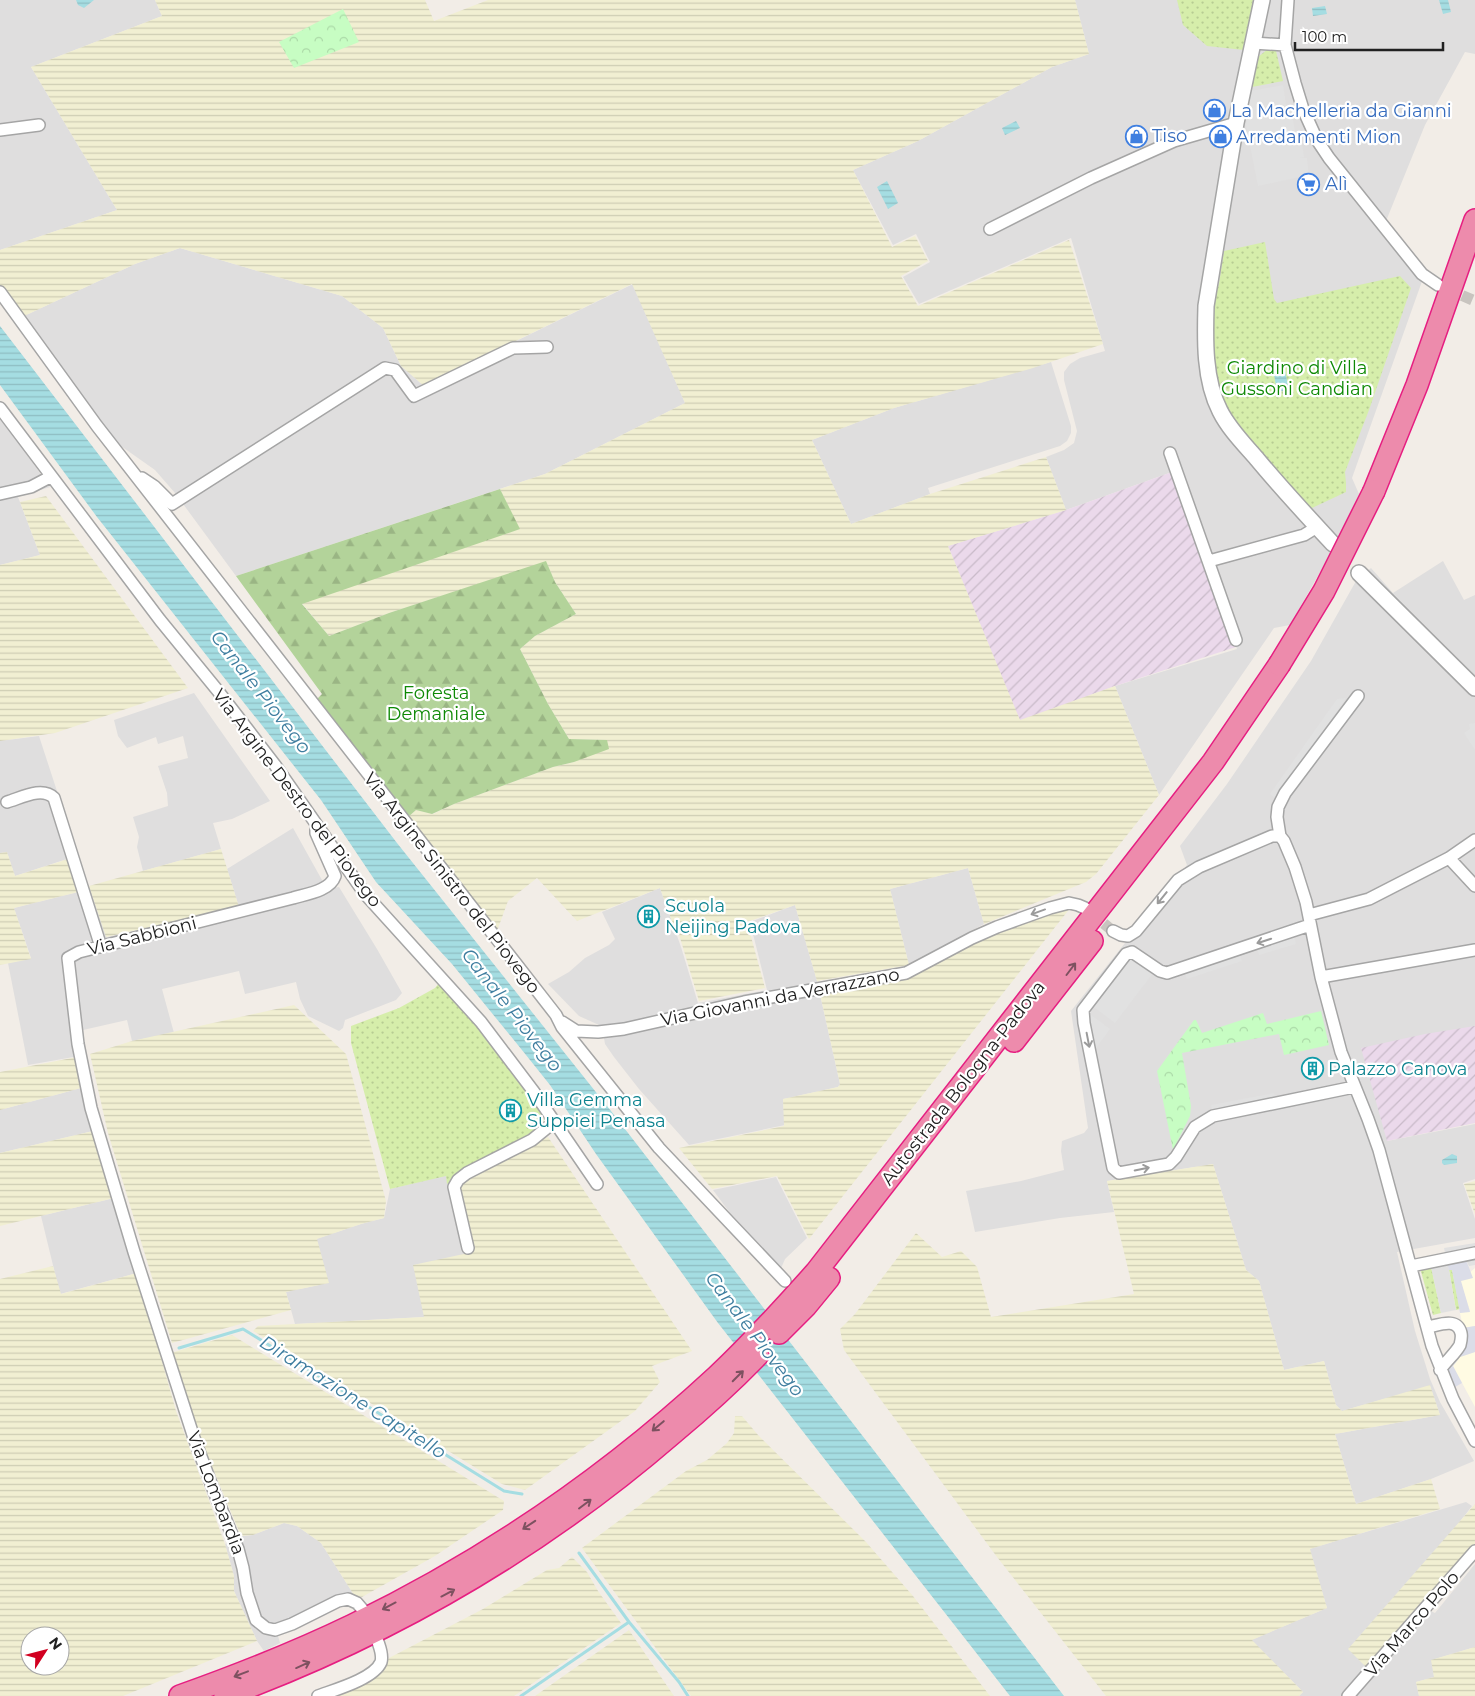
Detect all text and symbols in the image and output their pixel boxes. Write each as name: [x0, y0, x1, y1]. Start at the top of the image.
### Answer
scale bar: [1295, 20, 1442, 52]
text: 100 m: [1302, 27, 1347, 46]
shop icon: La Machelleria da Gianni: [1203, 99, 1227, 123]
place label: La Machelleria da Gianni: [1231, 100, 1452, 122]
shop icon: Tiso: [1124, 124, 1148, 148]
place label: Tiso: [1152, 125, 1187, 147]
shop icon: Arredamenti Mion: [1208, 125, 1232, 149]
place label: Arredamenti Mion: [1236, 126, 1401, 148]
supermarket icon: Alì: [1297, 172, 1321, 196]
place label: Alì: [1325, 173, 1348, 195]
park label: Giardino di Villa Gussoni Candian: [1221, 357, 1373, 400]
water label: Canale Piovego: [206, 626, 316, 758]
park label: Foresta Demaniale: [387, 682, 486, 725]
street label: Via Argine Destro del Piovego: [208, 685, 386, 911]
street label: Via Argine Sinistro del Piovego: [359, 768, 545, 998]
one-way arrow: [1157, 892, 1168, 905]
place label: Scuola Neijing Padova: [665, 895, 801, 938]
building icon: Scuola Neijing Padova: [637, 904, 661, 928]
one-way arrow: [1031, 908, 1047, 917]
street label: Via Sabbioni: [85, 912, 199, 960]
one-way arrow: [1256, 937, 1272, 946]
water label: Canale Piovego: [457, 944, 567, 1076]
one-way arrow: [1066, 962, 1076, 976]
street label: Via Giovanni da Verrazzano: [659, 963, 901, 1031]
street label: Autostrada Bologna-Padova: [876, 976, 1050, 1190]
one-way arrow: [1083, 1031, 1093, 1047]
building icon: Palazzo Canova: [1300, 1057, 1324, 1081]
place label: Palazzo Canova: [1328, 1058, 1467, 1080]
place label: Villa Gemma Suppiei Penasa: [527, 1089, 666, 1132]
building icon: Villa Gemma Suppiei Penasa: [499, 1098, 523, 1122]
one-way arrow: [1134, 1164, 1150, 1173]
water label: Canale Piovego: [701, 1267, 809, 1401]
water label: Diramazione Capitello: [256, 1330, 450, 1464]
one-way arrow: [732, 1370, 744, 1382]
one-way arrow: [652, 1421, 665, 1432]
street label: Via Lombardia: [182, 1428, 250, 1558]
one-way arrow: [578, 1499, 591, 1510]
one-way arrow: [522, 1520, 536, 1530]
street label: Via Marco Polo: [1360, 1566, 1464, 1682]
one-way arrow: [441, 1588, 456, 1598]
one-way arrow: [382, 1602, 396, 1612]
north arrow: [20, 1626, 70, 1676]
text: N: [45, 1633, 66, 1653]
one-way arrow: [295, 1659, 310, 1669]
one-way arrow: [234, 1670, 249, 1679]

